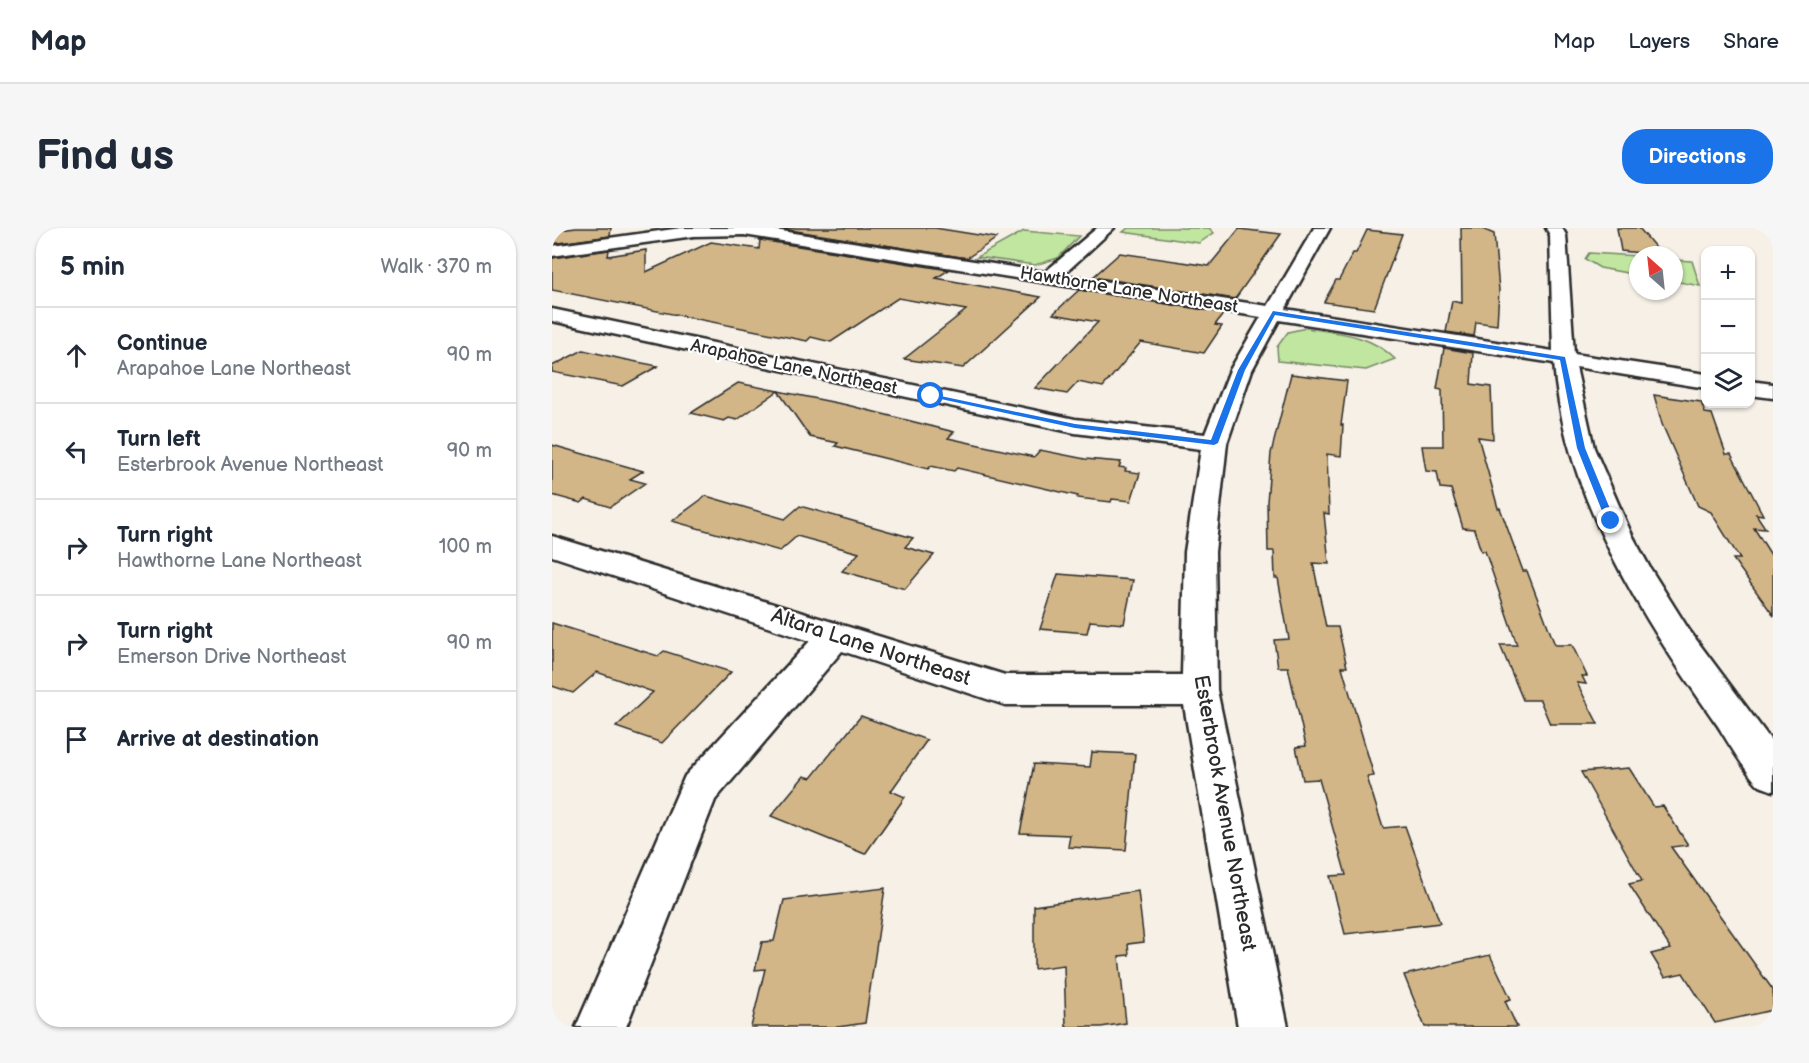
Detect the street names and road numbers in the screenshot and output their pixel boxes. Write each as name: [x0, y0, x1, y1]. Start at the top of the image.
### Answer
street label: Hawthorne Lane Northeast: [1019, 262, 1240, 318]
street label: Arapahoe Lane Northeast: [689, 335, 900, 399]
street label: Altara Lane Northeast: [768, 603, 974, 691]
street label: Esterbrook Avenue Northeast: [1188, 673, 1262, 953]

